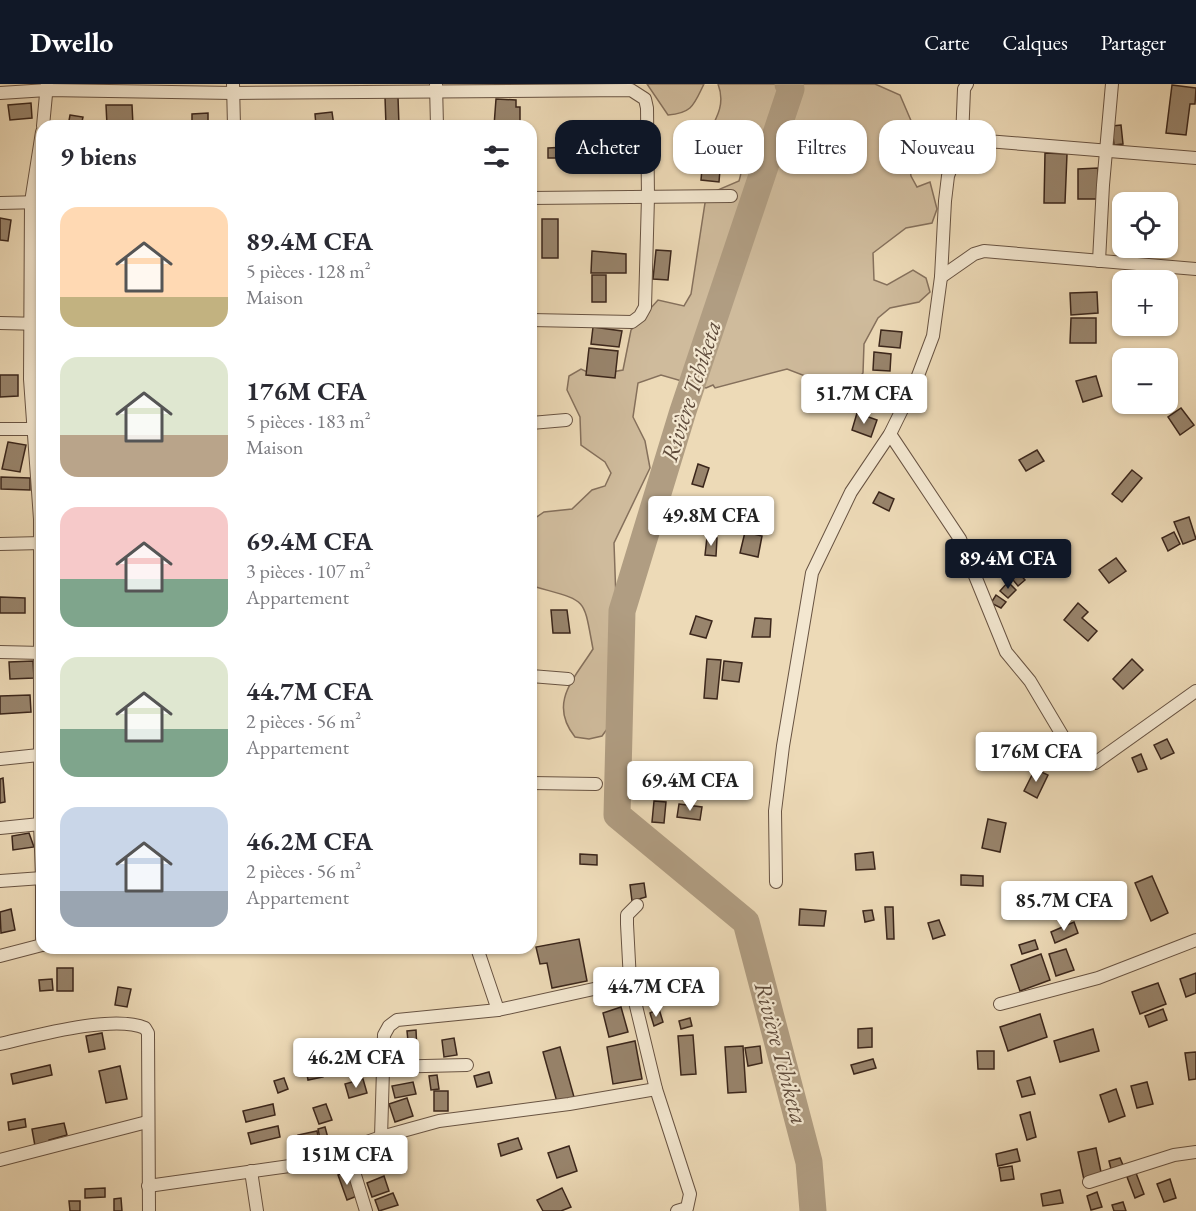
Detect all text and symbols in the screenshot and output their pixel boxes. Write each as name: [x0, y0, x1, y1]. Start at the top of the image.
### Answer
text: Dwello: [30, 24, 113, 60]
text: Carte: [924, 29, 969, 56]
text: Calques: [1002, 29, 1068, 56]
text: Partager: [1101, 29, 1166, 56]
chip: Acheter: [555, 120, 661, 174]
chip: Louer: [673, 120, 764, 174]
chip: Filtres: [776, 120, 867, 174]
chip: Nouveau: [879, 120, 996, 174]
text: 9 biens: [60, 139, 137, 173]
icon: filters: [480, 140, 513, 173]
map controls: [1112, 192, 1178, 414]
button: locate: [1112, 192, 1178, 258]
text: 89.4M CFA: [246, 224, 373, 258]
icon: home: [108, 231, 180, 303]
text: 5 pièces · 128 m²: [246, 258, 371, 284]
button: +: [1112, 270, 1178, 336]
text: Maison: [246, 284, 303, 310]
water label: Rivière Tchiketa: [653, 316, 728, 465]
button: −: [1112, 348, 1178, 414]
text: 176M CFA: [246, 374, 367, 408]
pin: 51.7M CFA: [795, 374, 933, 425]
text: 51.7M CFA: [815, 380, 913, 406]
icon: home: [108, 381, 180, 453]
text: 5 pièces · 183 m²: [246, 408, 371, 434]
text: Maison: [246, 434, 303, 460]
pin: 49.8M CFA: [642, 496, 780, 547]
text: 49.8M CFA: [662, 502, 760, 528]
text: 69.4M CFA: [246, 524, 373, 558]
icon: home: [108, 531, 180, 603]
pin: 89.4M CFA: [939, 539, 1077, 590]
text: 89.4M CFA: [959, 545, 1057, 571]
text: 3 pièces · 107 m²: [246, 558, 371, 584]
text: Appartement: [246, 584, 349, 610]
text: 44.7M CFA: [246, 674, 373, 708]
icon: home: [108, 681, 180, 753]
text: 2 pièces · 56 m²: [246, 708, 361, 734]
pin: 176M CFA: [974, 732, 1098, 783]
text: Appartement: [246, 734, 349, 760]
text: 176M CFA: [990, 738, 1082, 764]
pin: 69.4M CFA: [621, 761, 759, 812]
text: 69.4M CFA: [641, 767, 739, 793]
text: 46.2M CFA: [246, 824, 373, 858]
icon: home: [108, 831, 180, 903]
text: 2 pièces · 56 m²: [246, 858, 361, 884]
pin: 85.7M CFA: [995, 881, 1133, 932]
text: Appartement: [246, 884, 349, 910]
text: 85.7M CFA: [1015, 887, 1113, 913]
pin: 44.7M CFA: [587, 967, 725, 1018]
text: 44.7M CFA: [607, 973, 705, 999]
water label: Rivière Tchiketa: [748, 978, 815, 1128]
pin: 46.2M CFA: [287, 1038, 425, 1089]
text: 46.2M CFA: [307, 1044, 405, 1070]
pin: 151M CFA: [285, 1135, 409, 1186]
text: 151M CFA: [301, 1141, 393, 1167]

